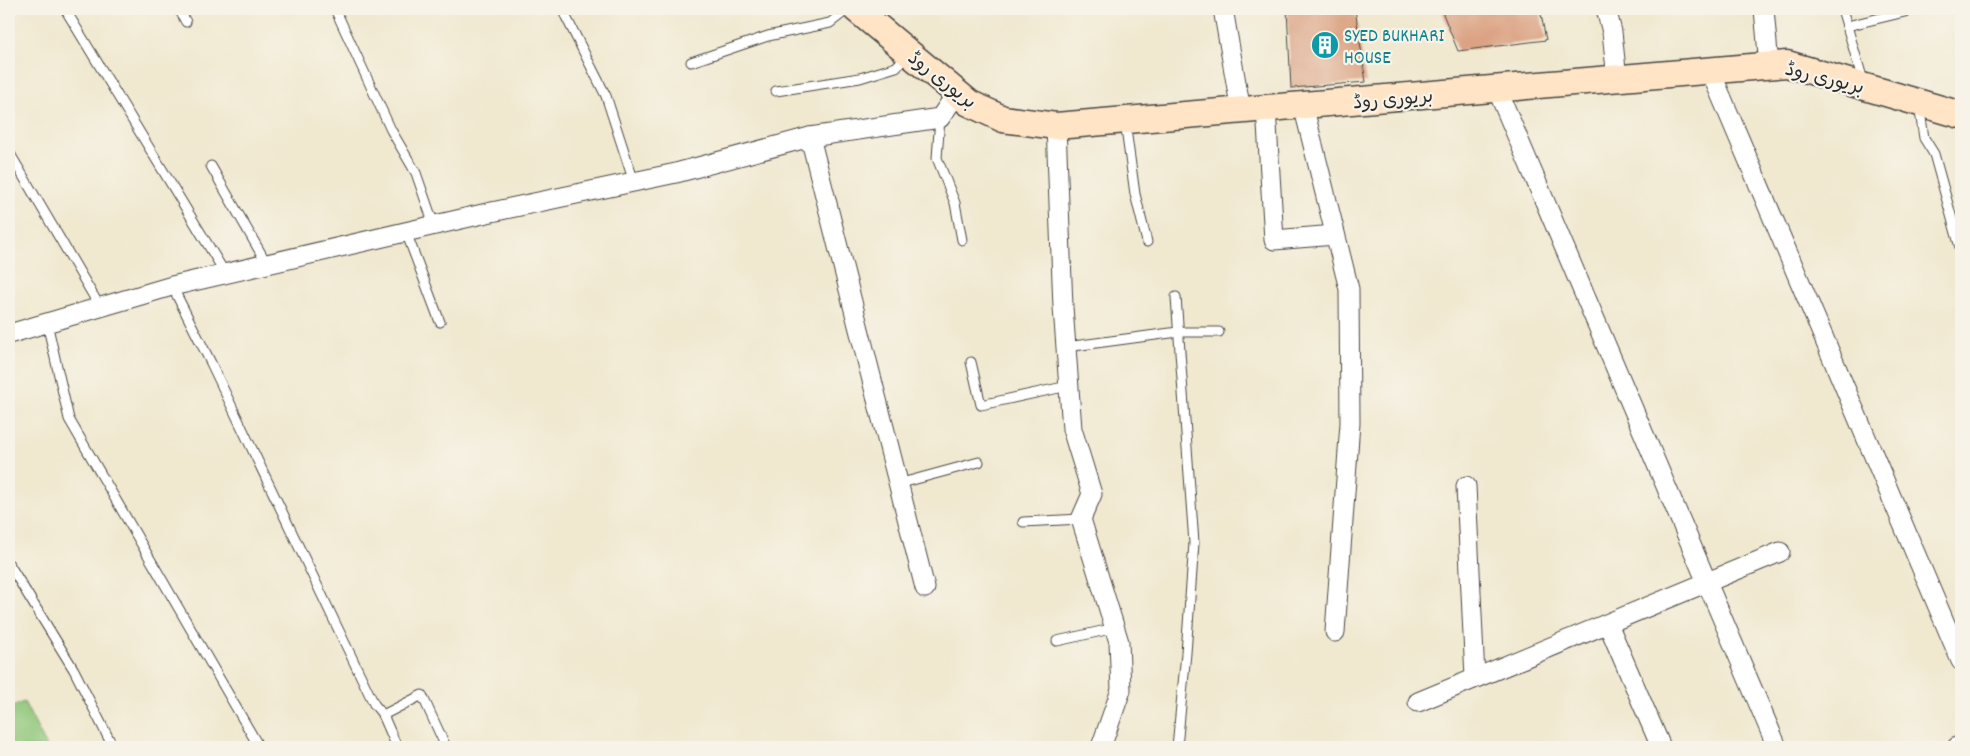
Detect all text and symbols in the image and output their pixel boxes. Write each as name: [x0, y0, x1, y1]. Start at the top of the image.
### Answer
place label: SYED BUKHARI HOUSE: [1344, 24, 1444, 73]
building icon: SYED BUKHARI HOUSE: [1310, 30, 1340, 60]
street label: بریوری روڈ: [901, 46, 981, 117]
street label: بریوری روڈ: [1782, 58, 1866, 103]
street label: بریوری روڈ: [1352, 85, 1434, 118]

